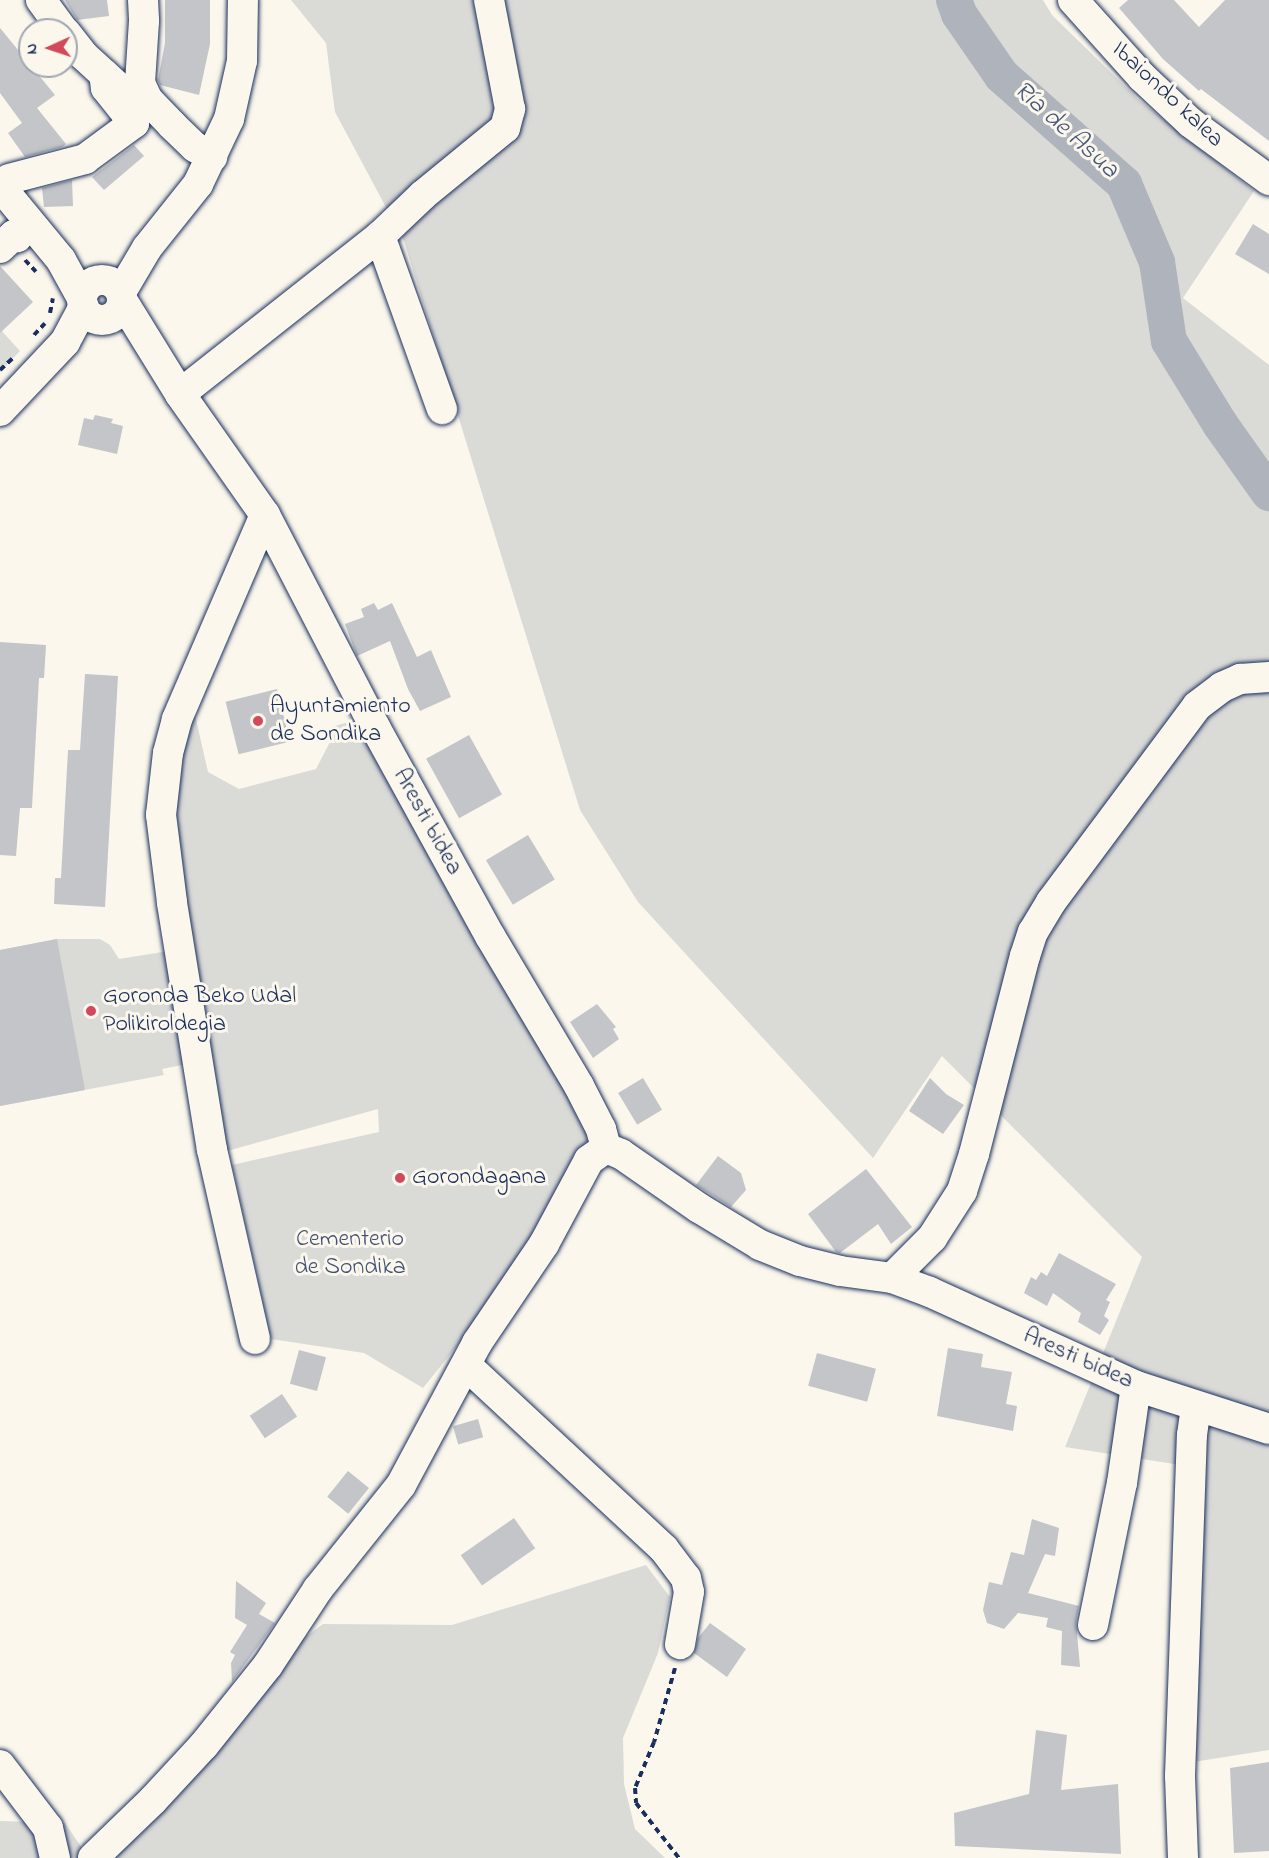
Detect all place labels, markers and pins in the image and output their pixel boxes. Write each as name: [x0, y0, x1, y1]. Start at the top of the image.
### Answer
place label: Ayuntamiento de Sondika: [270, 693, 411, 749]
marker: Ayuntamiento de Sondika: [251, 714, 265, 728]
place label: Goronda Beko Udal Polikiroldegia: [103, 983, 296, 1039]
marker: Goronda Beko Udal Polikiroldegia: [84, 1004, 98, 1018]
place label: Gorondagana: [412, 1164, 546, 1192]
marker: Gorondagana: [393, 1171, 407, 1185]

